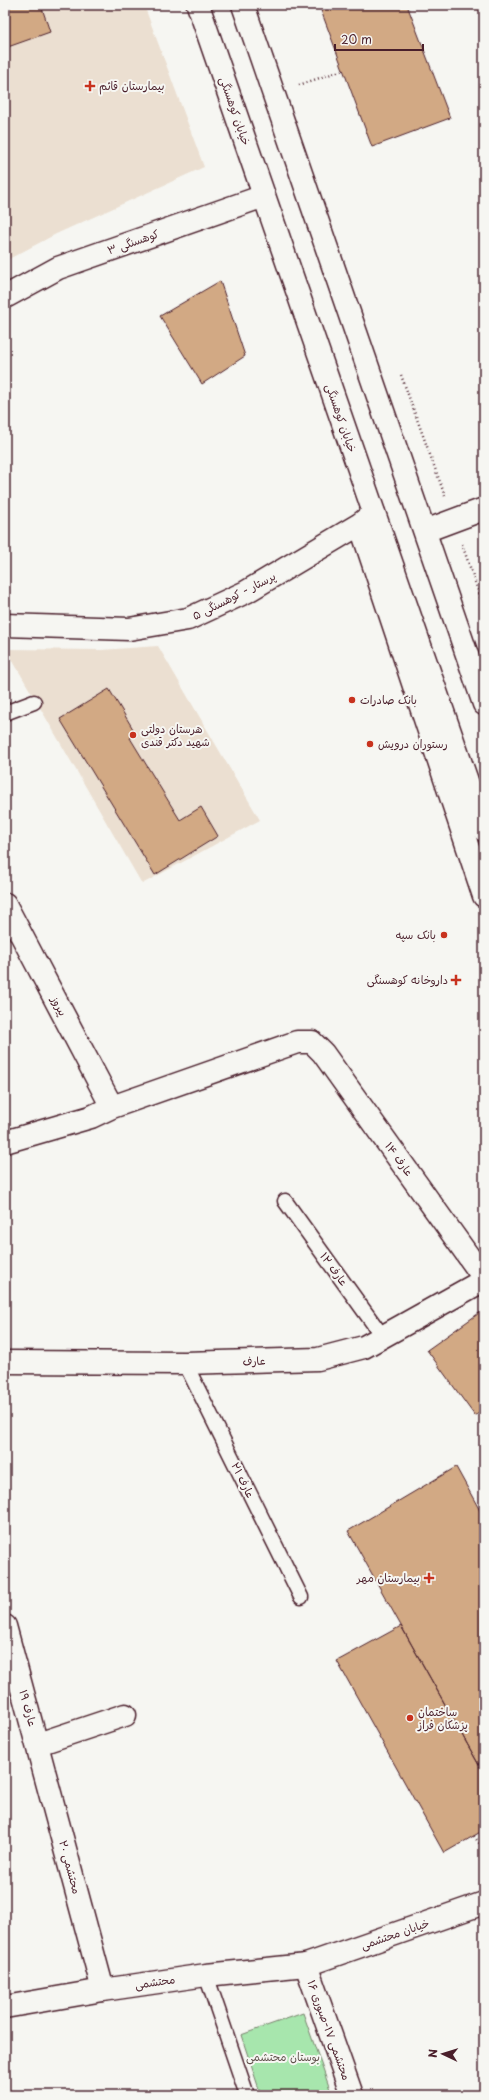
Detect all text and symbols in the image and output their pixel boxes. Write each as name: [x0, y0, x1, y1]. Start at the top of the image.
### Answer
scale bar: [335, 26, 423, 52]
text: 20 m: [341, 30, 372, 48]
street label: خیابان کوهسنگی: [216, 74, 255, 148]
place label: بیمارستان قائم: [99, 77, 164, 95]
marker: بیمارستان قائم: [84, 80, 96, 92]
street label: کوهسنگی ۳: [105, 225, 161, 258]
street label: خیابان کوهسنگی: [322, 381, 361, 455]
street label: پرستار - کوهسنگی ۵: [189, 567, 278, 624]
place label: بانک صادرات: [360, 691, 417, 708]
marker: بانک صادرات: [347, 695, 357, 705]
place label: هرستان دولتی شهید دکتر قندی: [141, 720, 210, 750]
marker: هرستان دولتی شهید دکتر قندی: [128, 730, 138, 740]
place label: رستوران درویش: [378, 735, 448, 752]
marker: رستوران درویش: [365, 739, 375, 749]
place label: بانک سپه: [396, 926, 436, 943]
marker: بانک سپه: [439, 930, 449, 940]
place label: داروخانه کوهسنگی: [367, 971, 448, 988]
marker: داروخانه کوهسنگی: [451, 975, 461, 985]
street label: پیروز: [47, 992, 72, 1019]
street label: عارف ۱۴: [381, 1138, 418, 1179]
street label: عارف ۱۲: [316, 1248, 352, 1289]
street label: عارف: [242, 1352, 266, 1369]
street label: عارف ۲۱: [227, 1459, 259, 1501]
place label: بیمارستان مهر: [356, 1569, 420, 1586]
marker: بیمارستان مهر: [423, 1572, 435, 1584]
street label: عارف ۱۹: [15, 1688, 42, 1728]
place label: ساختمان پزشکان فراز: [417, 1703, 468, 1733]
marker: ساختمان پزشکان فراز: [405, 1713, 415, 1723]
street label: محتشمی ۲۰: [55, 1838, 86, 1896]
street label: خیابان محتشمی: [358, 1914, 431, 1953]
street label: محتشمی: [134, 1970, 176, 1993]
street label: محتشمی ۱۷-صبوری ۱۶: [303, 1977, 356, 2082]
north arrow: [423, 2034, 463, 2074]
park label: بوستان محتشمی: [246, 2048, 320, 2065]
text: N: [424, 2048, 441, 2058]

